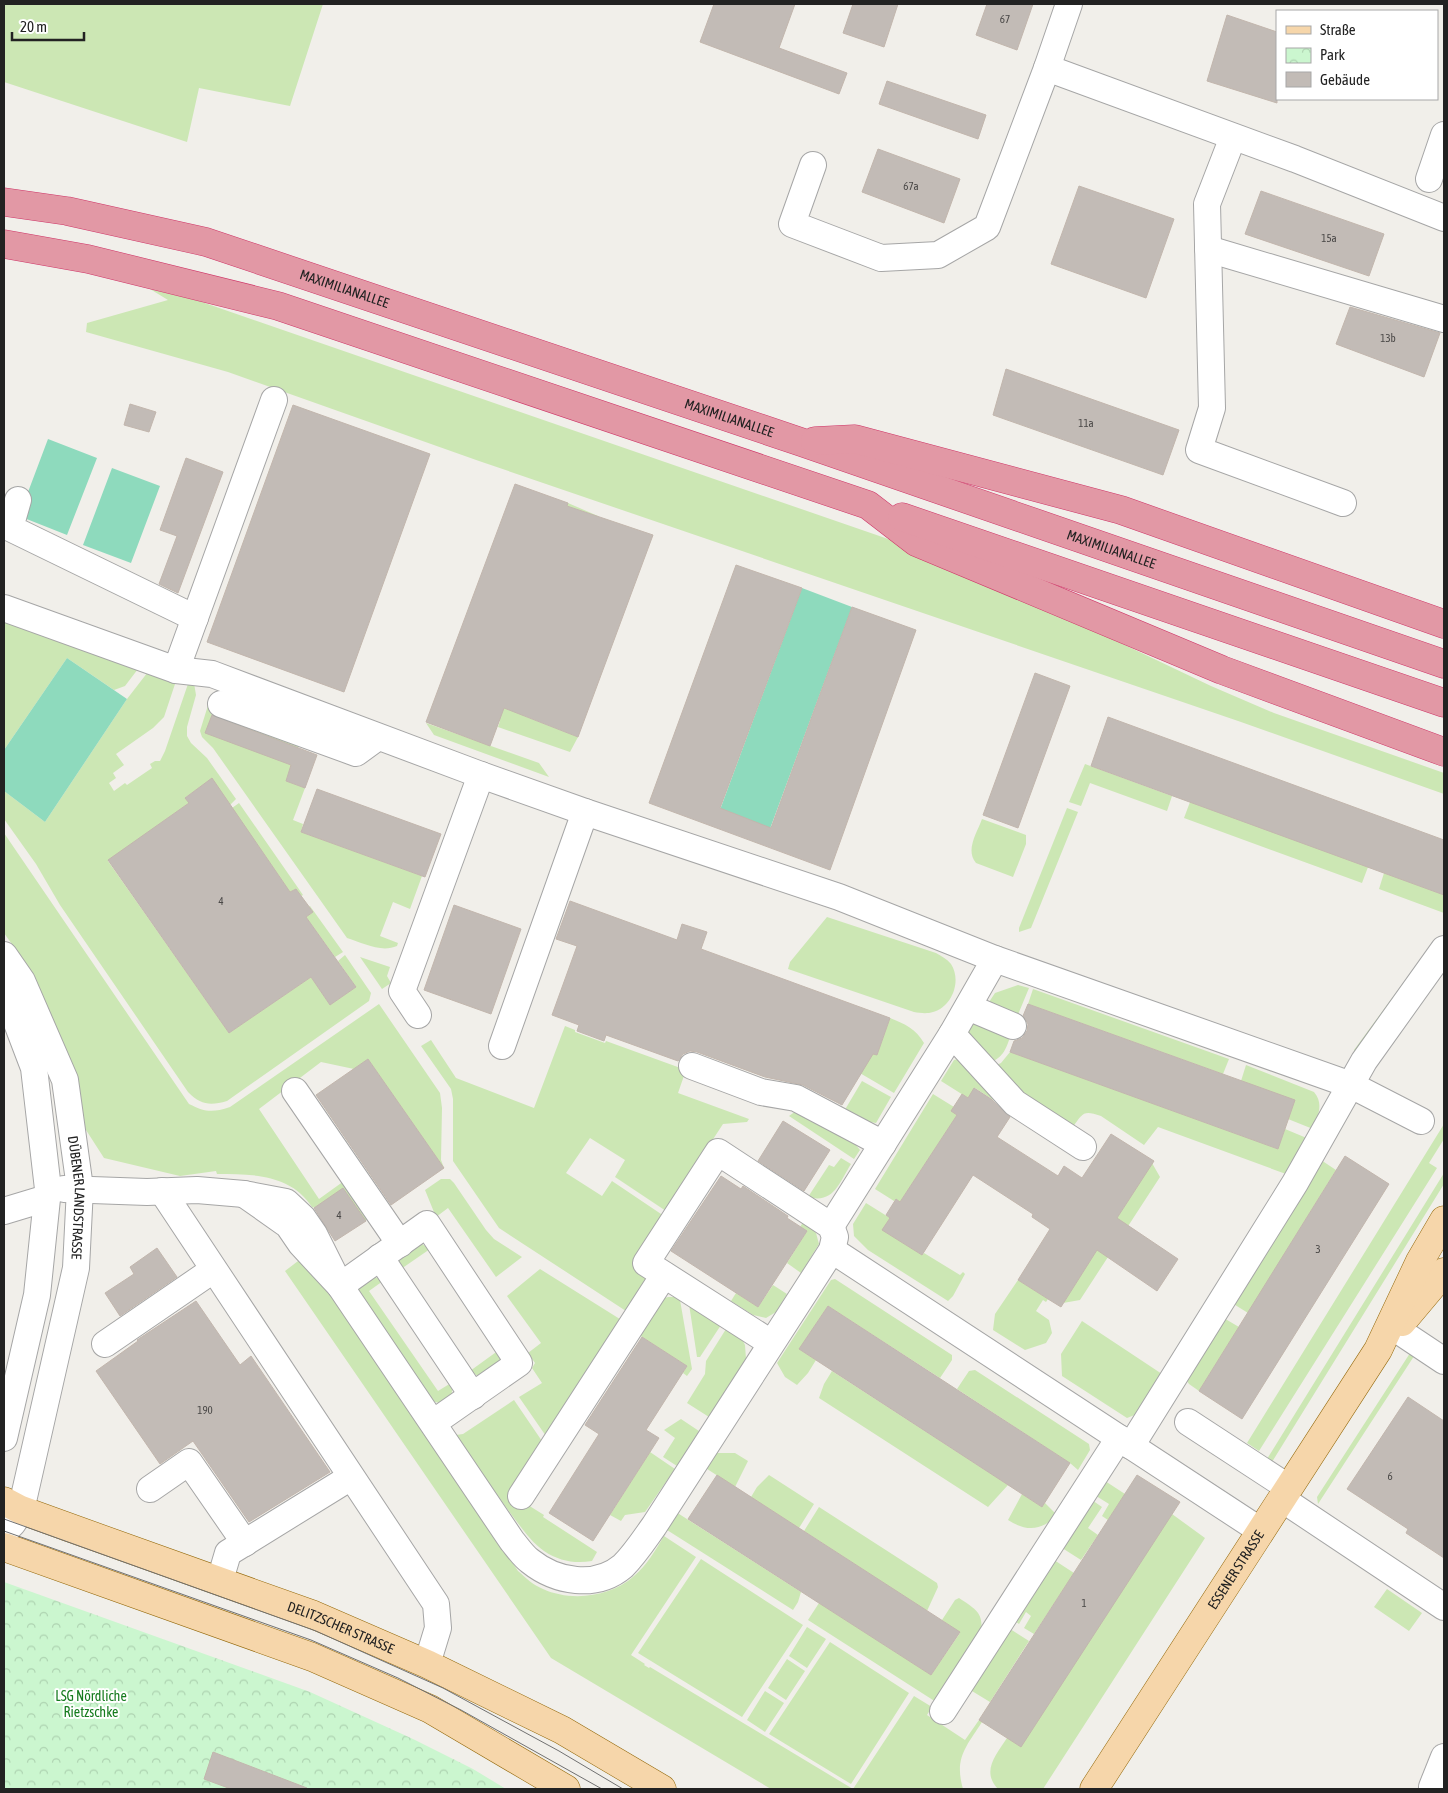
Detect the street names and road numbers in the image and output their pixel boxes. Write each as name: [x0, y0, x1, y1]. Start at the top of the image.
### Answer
street label: MAXIMILIANALLEE: [298, 266, 391, 311]
street label: MAXIMILIANALLEE: [683, 395, 776, 440]
street label: MAXIMILIANALLEE: [1065, 526, 1158, 572]
street label: DÜBENER LANDSTRASSE: [65, 1135, 88, 1260]
street label: ESSENER STRASSE: [1204, 1527, 1267, 1612]
street label: DELITZSCHER STRASSE: [285, 1598, 397, 1657]

